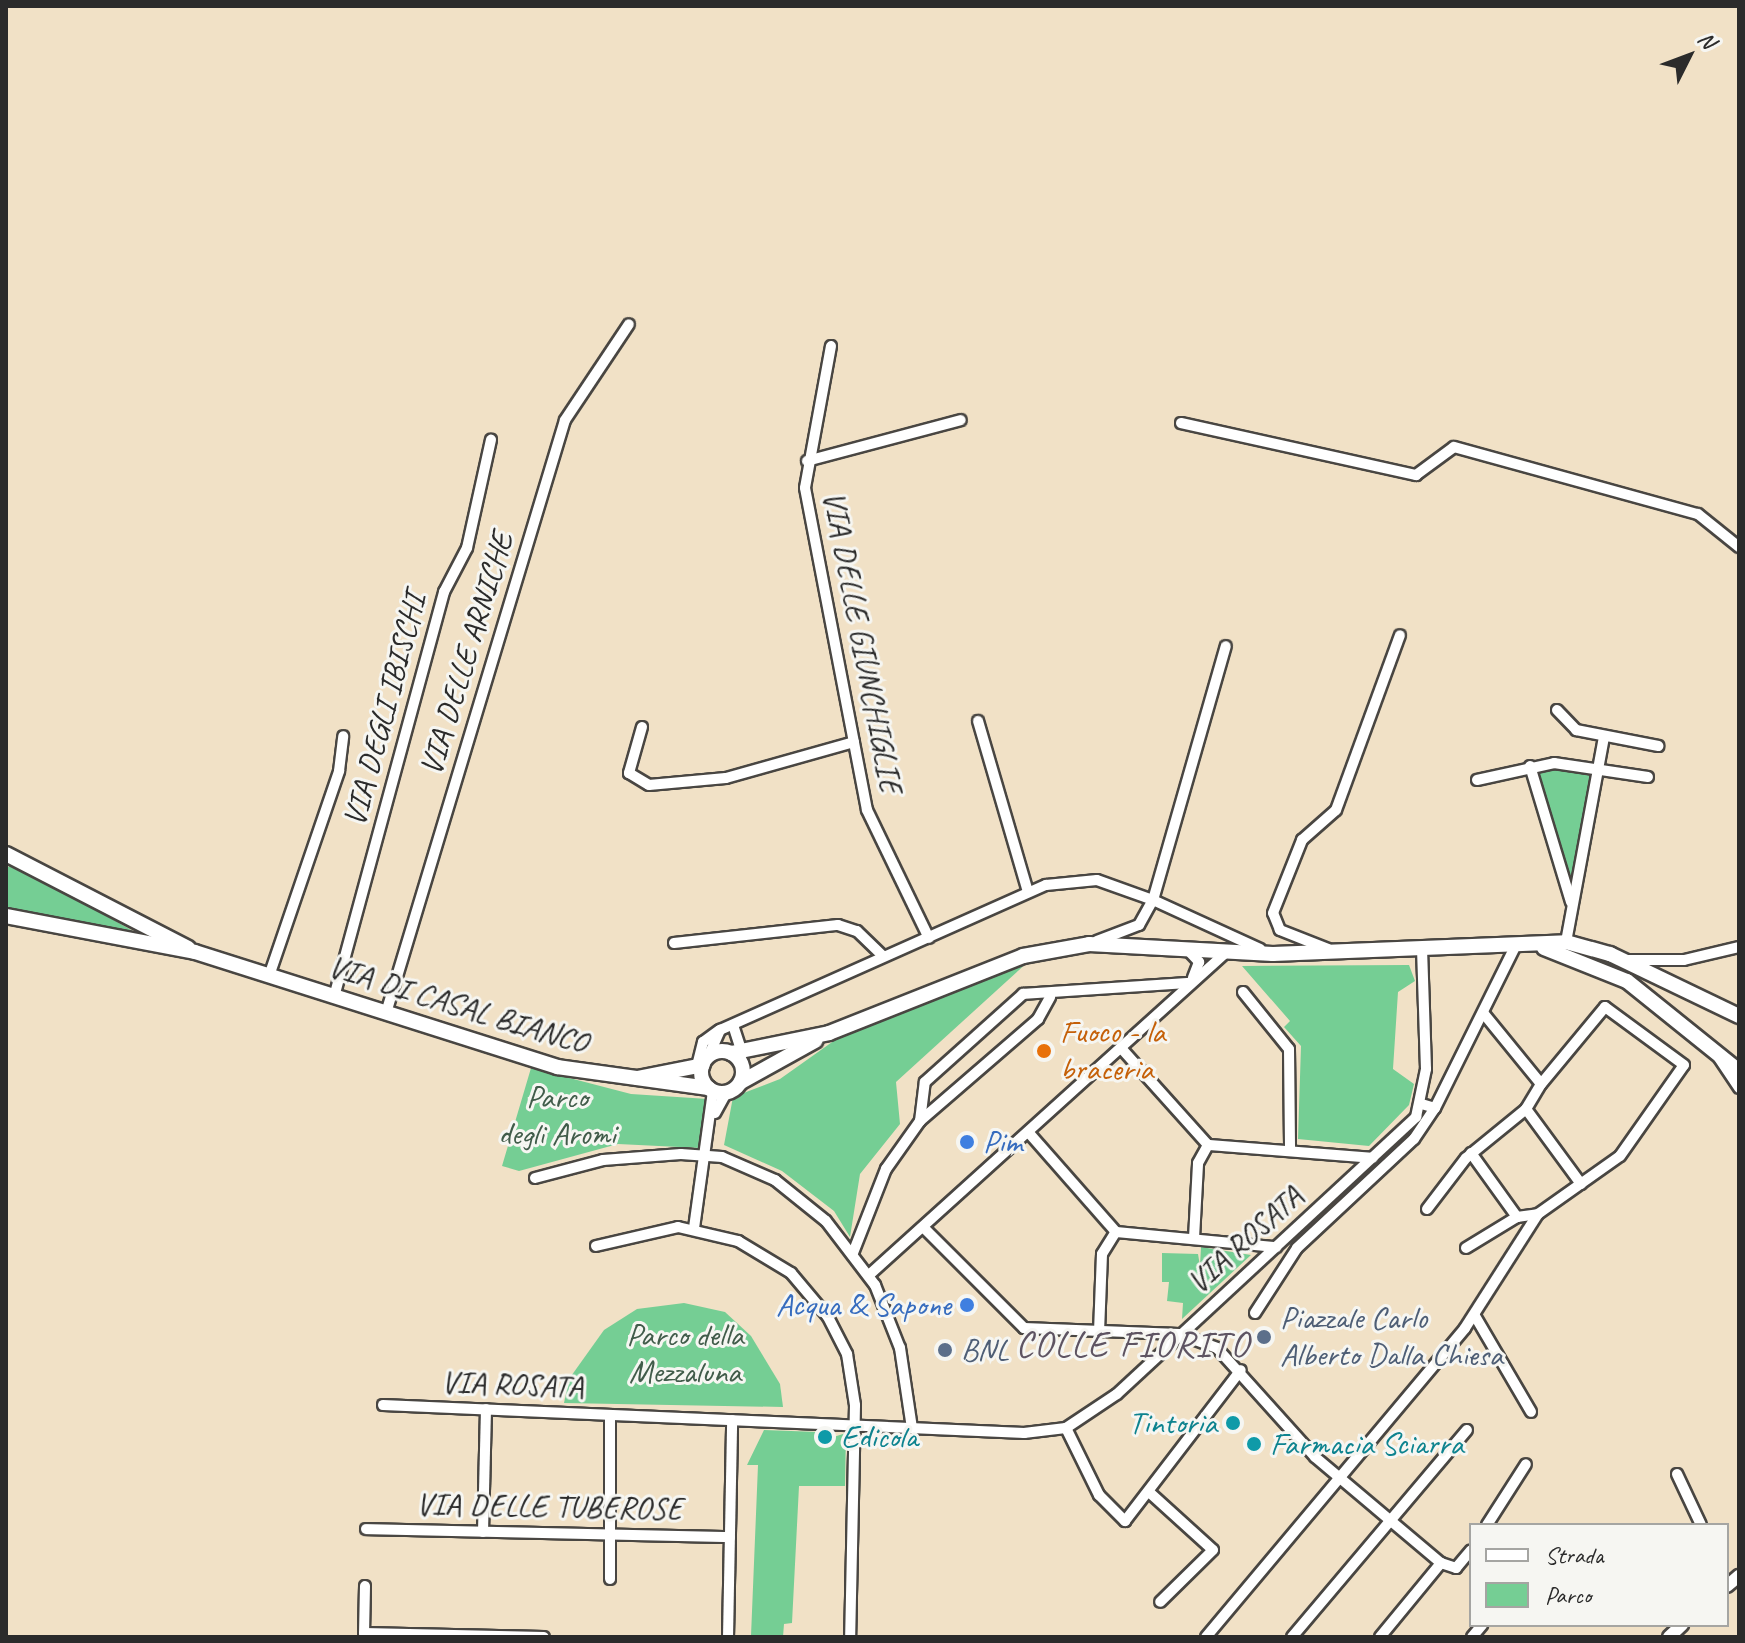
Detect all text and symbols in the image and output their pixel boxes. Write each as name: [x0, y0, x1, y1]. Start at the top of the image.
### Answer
north arrow: [1649, 16, 1729, 96]
text: N: [1692, 26, 1722, 54]
street label: VIA DELLE GIUNCHIGLIE: [814, 489, 910, 795]
street label: VIA DELLE ARNICHE: [412, 528, 522, 780]
street label: VIA DEGLI IBISCHI: [335, 589, 435, 831]
street label: VIA DI CASAL BIANCO: [325, 948, 591, 1062]
place label: Fuoco - la braceria: [1060, 1014, 1165, 1089]
marker: Fuoco - la braceria: [1035, 1042, 1053, 1060]
park label: Parco degli Aromi: [498, 1079, 616, 1154]
place label: Pim: [983, 1123, 1022, 1161]
marker: Pim: [958, 1133, 976, 1151]
street label: VIA ROSATA: [1178, 1177, 1312, 1303]
place label: Acqua & Sapone: [776, 1286, 951, 1324]
marker: Acqua & Sapone: [958, 1296, 976, 1314]
place label: Piazzale Carlo Alberto Dalla Chiesa: [1280, 1300, 1501, 1375]
park label: Parco della Mezzaluna: [627, 1317, 743, 1392]
district label: COLLE FIORITO: [1017, 1323, 1249, 1367]
marker: Piazzale Carlo Alberto Dalla Chiesa: [1255, 1328, 1273, 1346]
place label: BNL: [961, 1331, 1009, 1369]
marker: BNL: [936, 1341, 954, 1359]
street label: VIA ROSATA: [439, 1363, 585, 1407]
place label: Tintoria: [1129, 1404, 1217, 1442]
marker: Tintoria: [1224, 1414, 1242, 1432]
place label: Edicola: [841, 1418, 918, 1456]
place label: Farmacia Sciarra: [1270, 1425, 1462, 1463]
marker: Edicola: [816, 1428, 834, 1446]
marker: Farmacia Sciarra: [1245, 1435, 1263, 1453]
street label: VIA DELLE TUBEROSE: [417, 1486, 681, 1528]
legend: [1469, 1523, 1729, 1627]
text: Strada: [1545, 1540, 1603, 1570]
text: Parco: [1545, 1580, 1591, 1610]

